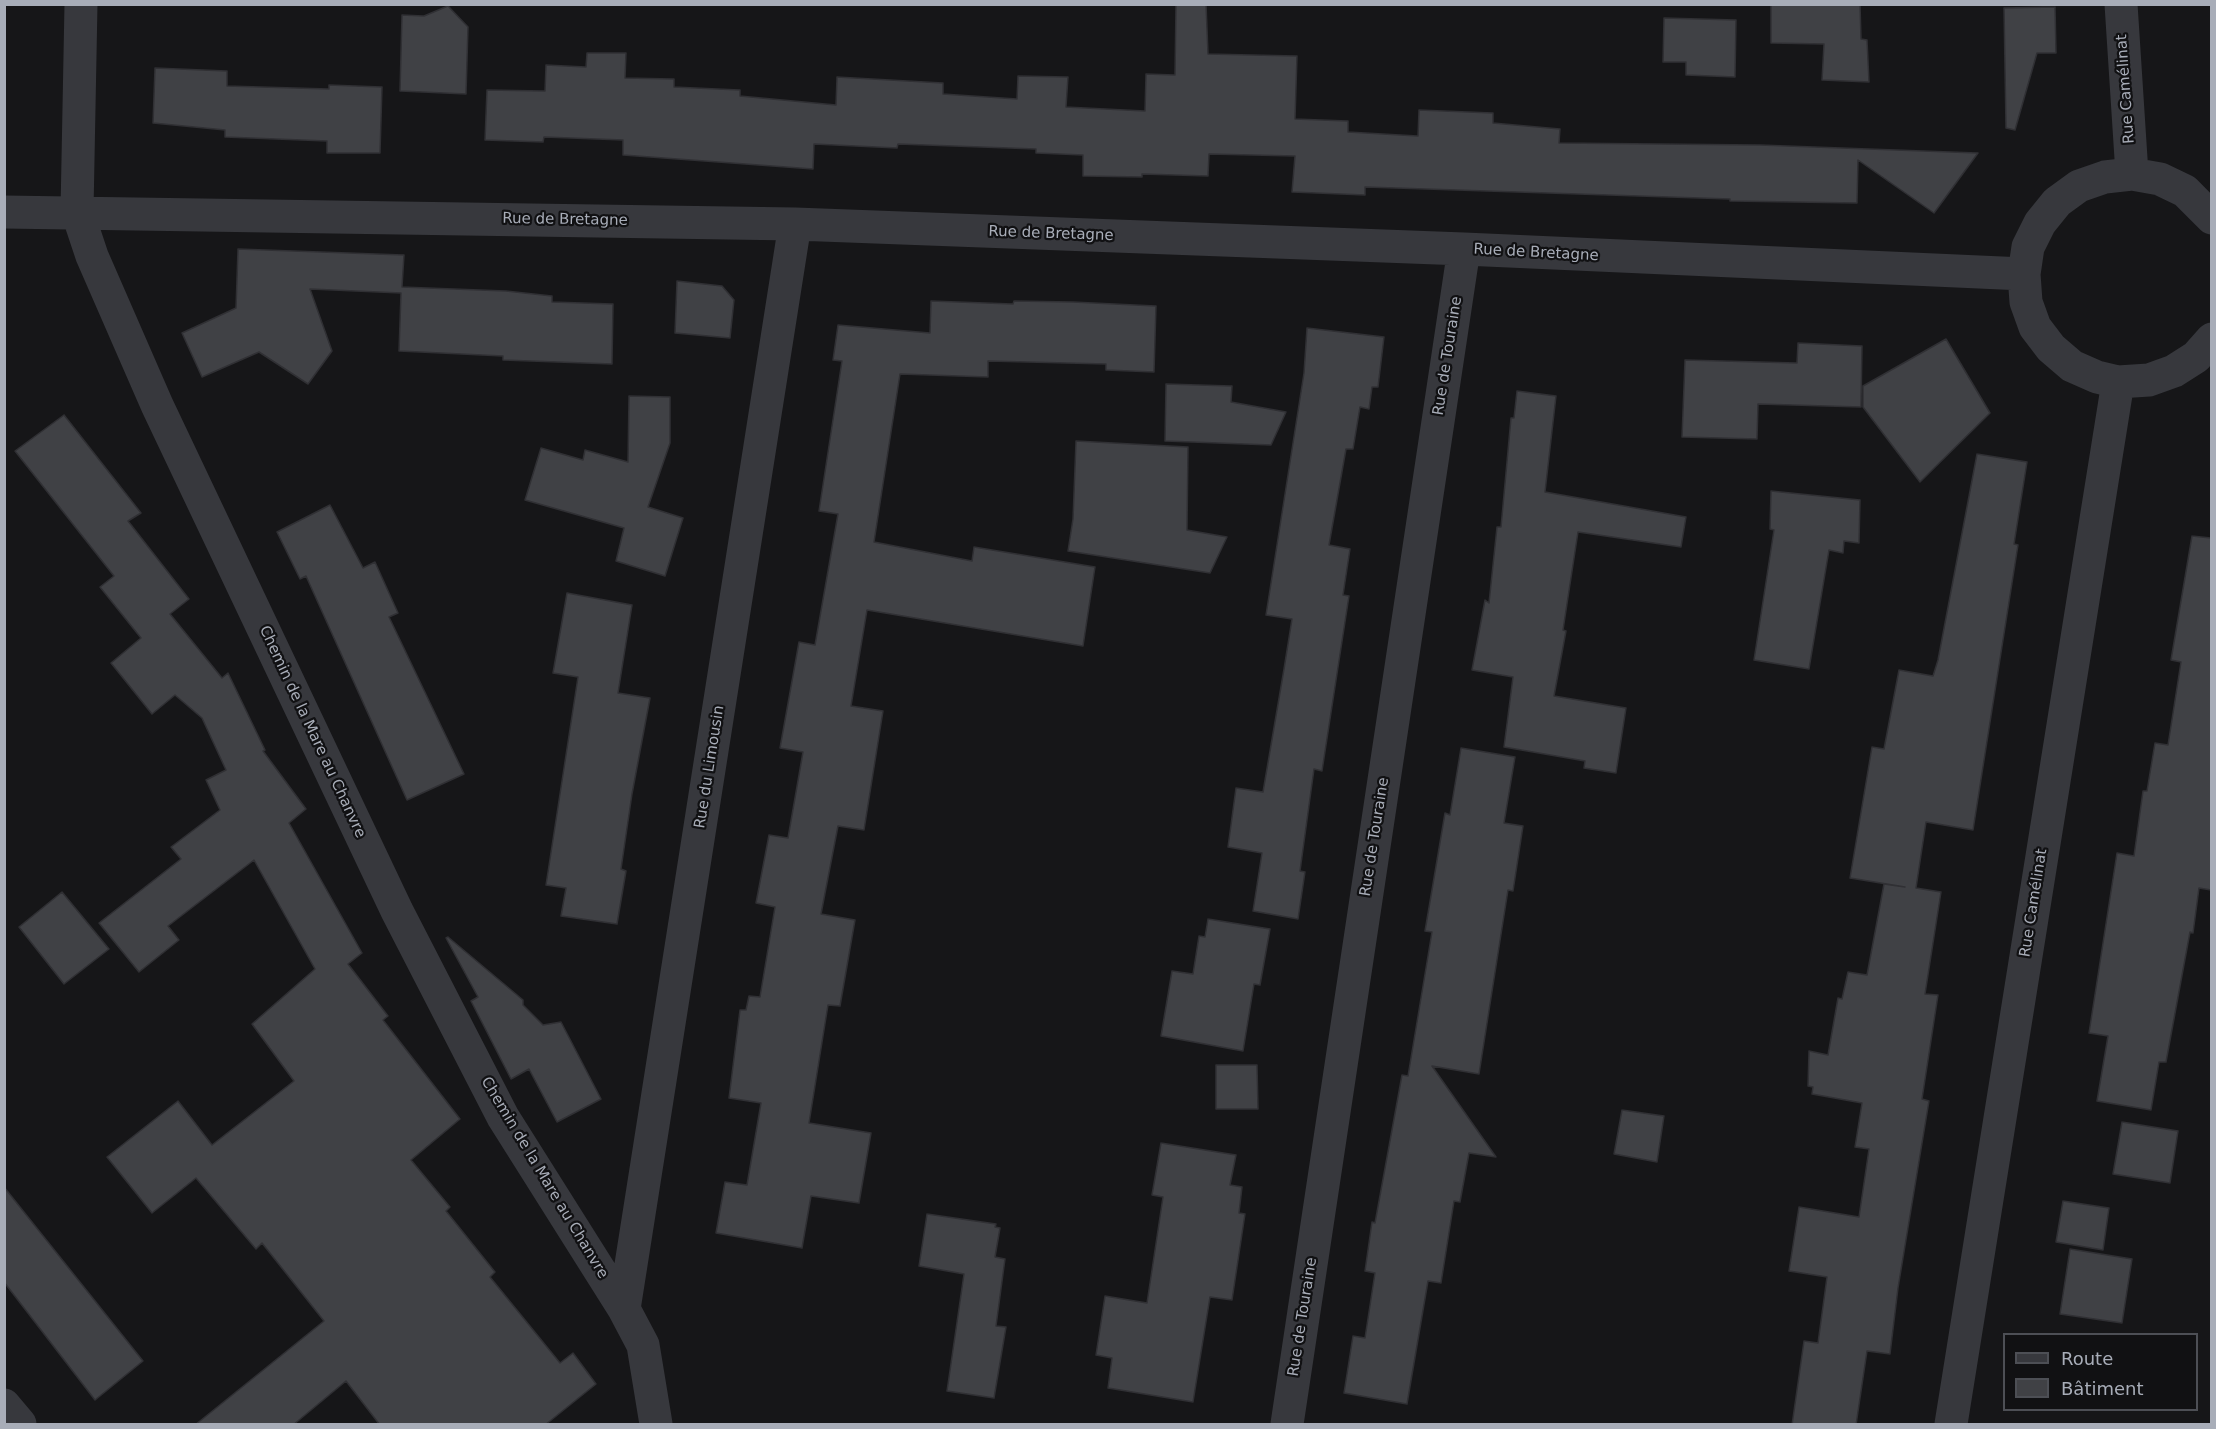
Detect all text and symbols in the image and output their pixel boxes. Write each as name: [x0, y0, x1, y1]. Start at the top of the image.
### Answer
street label: Rue Camélinat: [2113, 34, 2139, 144]
street label: Rue de Bretagne: [502, 210, 628, 230]
street label: Rue de Bretagne: [988, 223, 1114, 245]
street label: Rue de Bretagne: [1473, 241, 1599, 265]
street label: Rue de Touraine: [1430, 295, 1466, 417]
street label: Chemin de la Mare au Chanvre: [255, 623, 369, 841]
street label: Rue du Limousin: [691, 704, 729, 830]
street label: Rue de Touraine: [1357, 776, 1393, 898]
street label: Rue Camélinat: [2017, 847, 2051, 959]
street label: Chemin de la Mare au Chanvre: [477, 1074, 611, 1282]
street label: Rue de Touraine: [1285, 1256, 1321, 1378]
legend: [2003, 1333, 2198, 1411]
text: Route: [2061, 1348, 2113, 1369]
text: Bâtiment: [2061, 1378, 2144, 1399]

